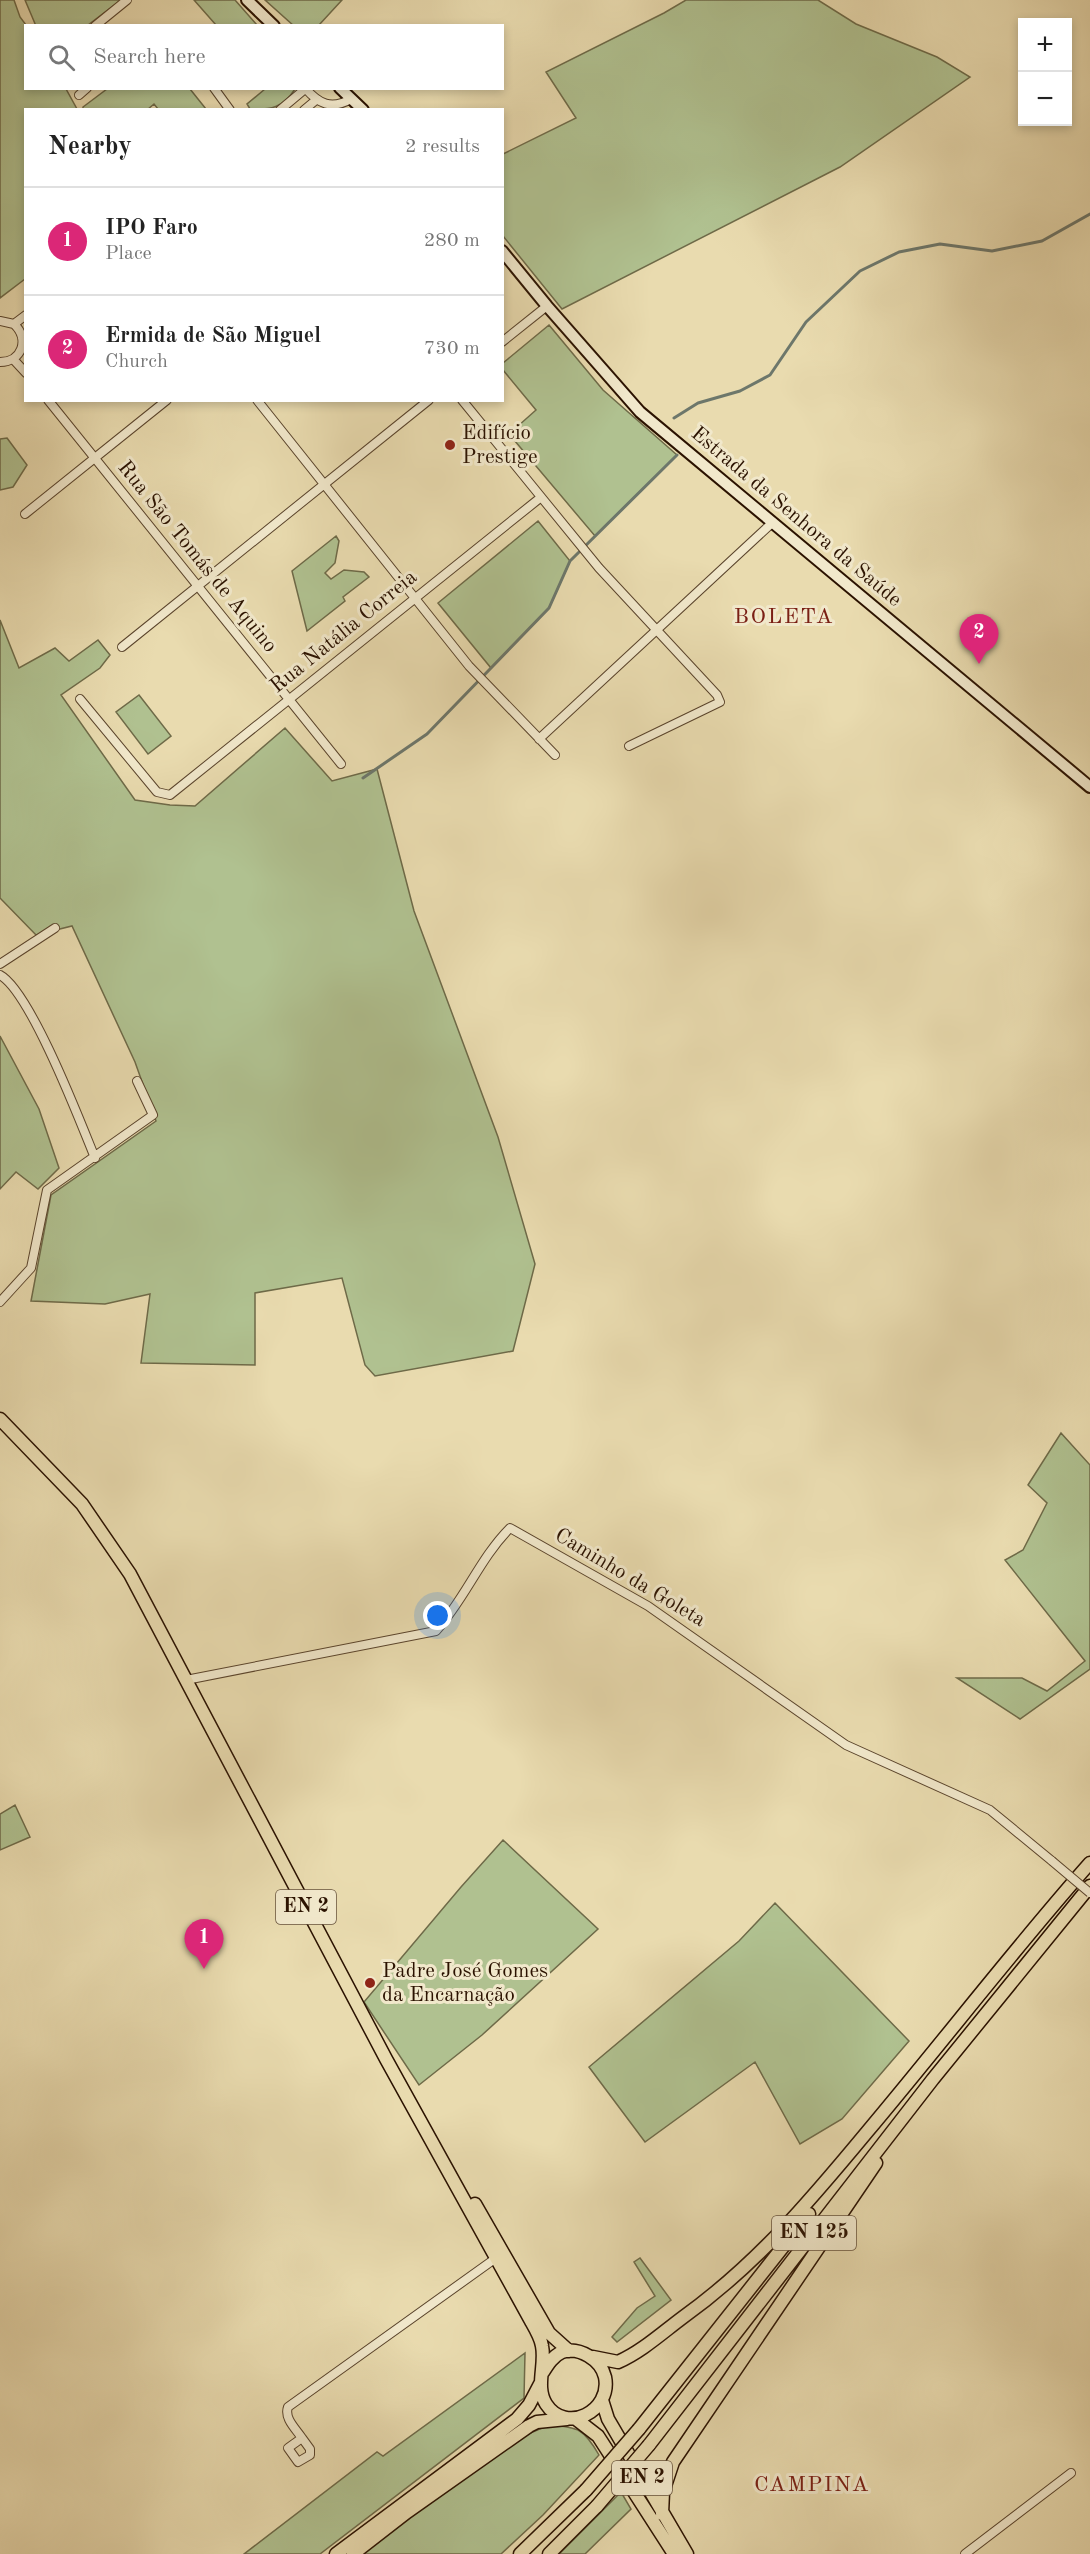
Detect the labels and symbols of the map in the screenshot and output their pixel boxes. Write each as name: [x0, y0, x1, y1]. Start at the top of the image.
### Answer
place label: Edifício Prestige: [462, 423, 538, 468]
street label: Estrada da Senhora da Saúde: [687, 423, 905, 611]
marker: Edifício Prestige: [443, 438, 457, 452]
street label: Rua São Tomás de Aquino: [113, 457, 281, 657]
street label: Rua Natália Correia: [267, 567, 421, 697]
district label: BOLETA: [734, 606, 834, 628]
pin: 2: [960, 614, 998, 664]
street label: Caminho da Goleta: [551, 1525, 709, 1631]
your location: [423, 1601, 452, 1630]
road number: EN 2: [276, 1890, 336, 1924]
pin: 1: [184, 1920, 224, 1969]
place label: Padre José Gomes da Encarnação: [382, 1961, 548, 2006]
marker: Padre José Gomes da Encarnação: [363, 1976, 377, 1990]
road number: EN 125: [772, 2216, 856, 2250]
road number: EN 2: [612, 2461, 672, 2495]
district label: CAMPINA: [754, 2474, 870, 2496]

